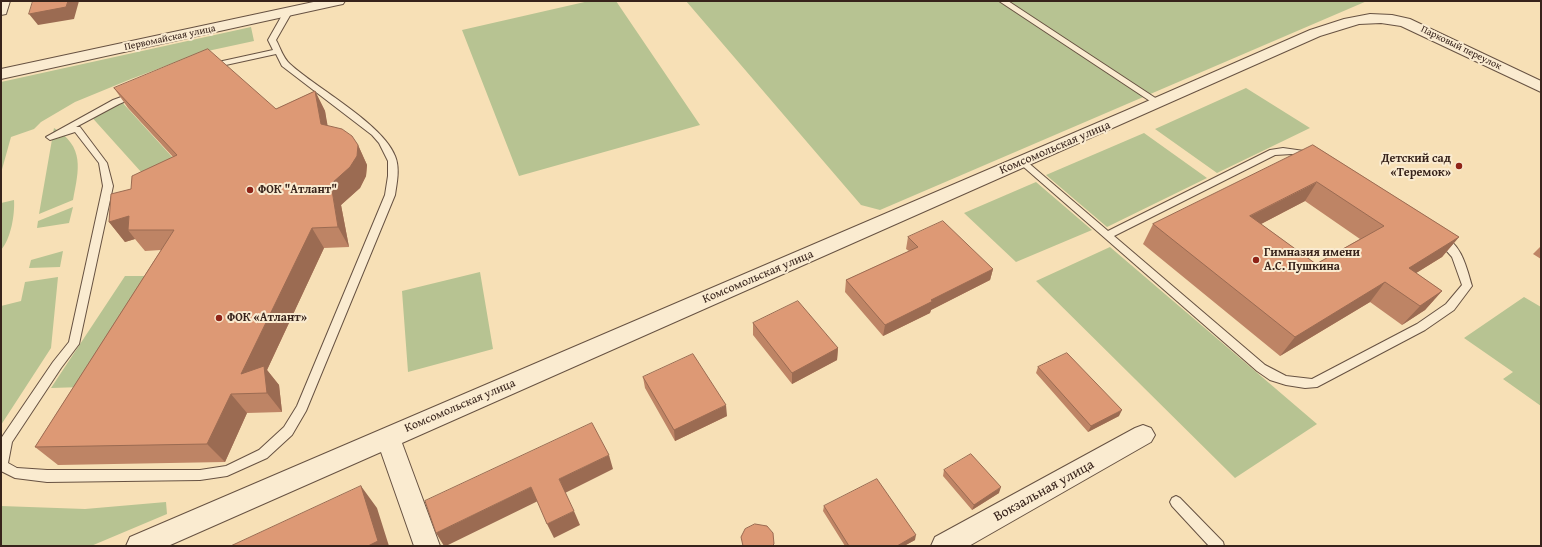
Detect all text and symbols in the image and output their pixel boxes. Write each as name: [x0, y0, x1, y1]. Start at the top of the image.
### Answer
street label: Первомайская улица: [123, 22, 217, 54]
street label: Парковый переулок: [1419, 23, 1503, 73]
street label: Комсомольская улица: [997, 118, 1113, 178]
place label: Детский сад «Теремок»: [1381, 152, 1451, 180]
marker: Детский сад «Теремок»: [1454, 161, 1464, 171]
place label: ФОК "Атлант": [258, 183, 337, 197]
marker: ФОК "Атлант": [245, 185, 255, 195]
place label: Гимназия имени А.С. Пушкина: [1264, 246, 1360, 274]
street label: Комсомольская улица: [700, 247, 816, 307]
marker: Гимназия имени А.С. Пушкина: [1251, 255, 1261, 265]
place label: ФОК «Атлант»: [227, 311, 307, 325]
marker: ФОК «Атлант»: [214, 313, 224, 323]
street label: Комсомольская улица: [402, 376, 518, 436]
street label: Вокзальная улица: [991, 456, 1097, 526]

